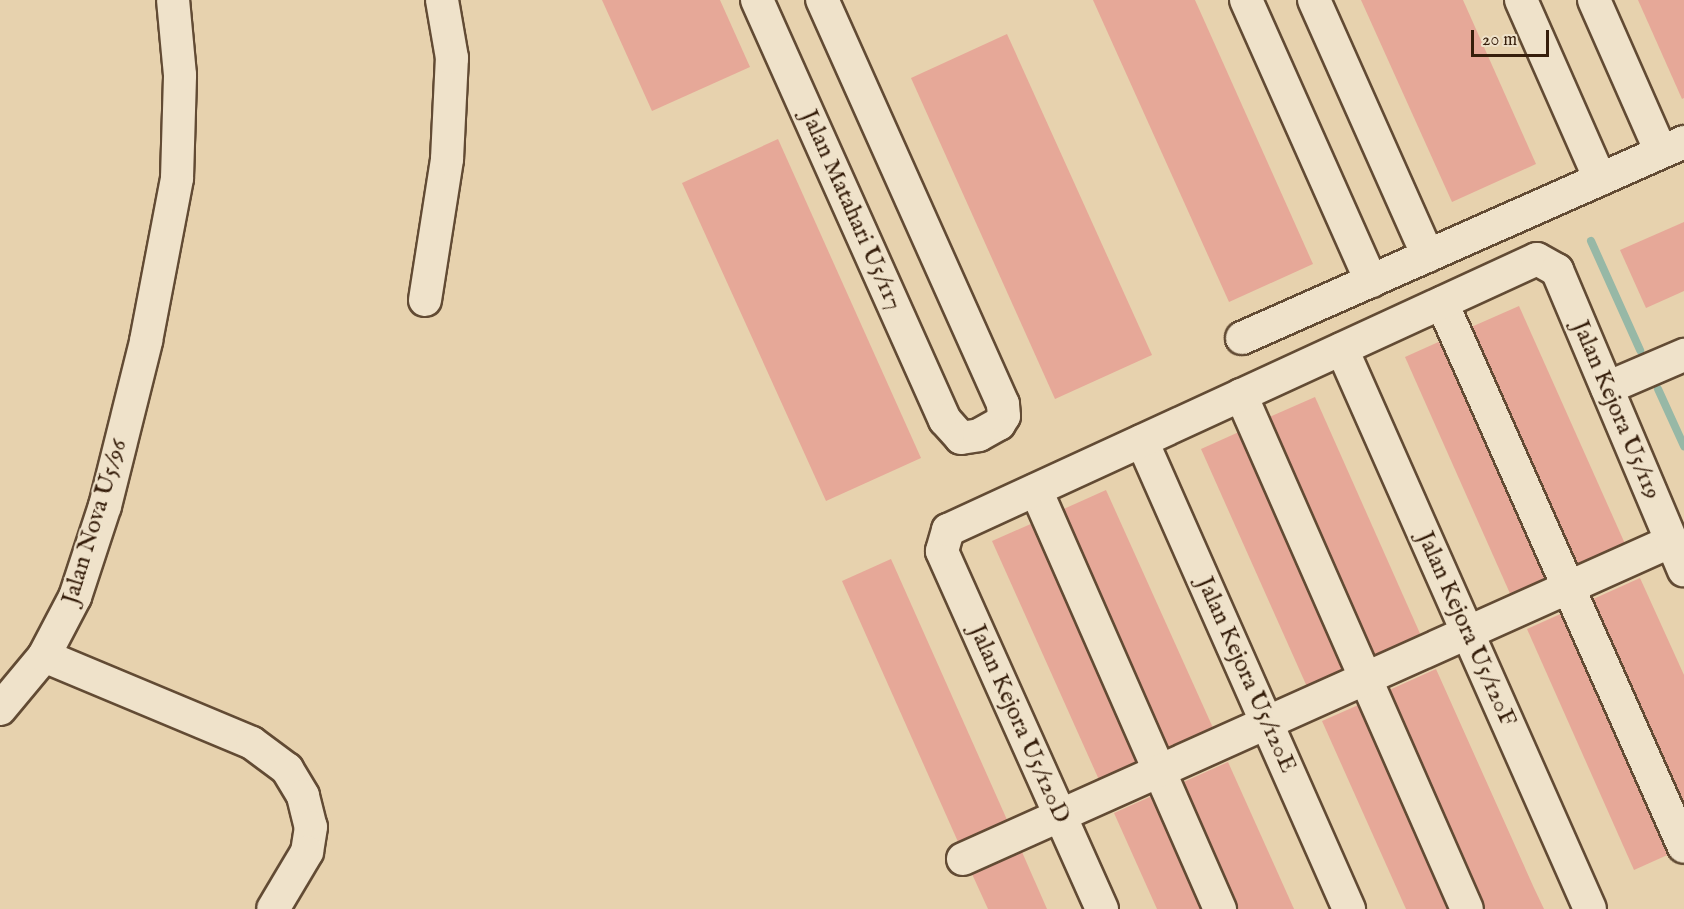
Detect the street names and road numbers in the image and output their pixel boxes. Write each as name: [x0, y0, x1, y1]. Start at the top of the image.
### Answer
street label: Jalan Matahari U5/117: [794, 105, 908, 315]
street label: Jalan Kejora U5/119: [1565, 316, 1667, 504]
street label: Jalan Nova U5/96: [56, 436, 134, 608]
street label: Jalan Kejora U5/120F: [1410, 527, 1522, 731]
street label: Jalan Kejora U5/120E: [1190, 572, 1302, 778]
street label: Jalan Kejora U5/120D: [962, 620, 1076, 828]

